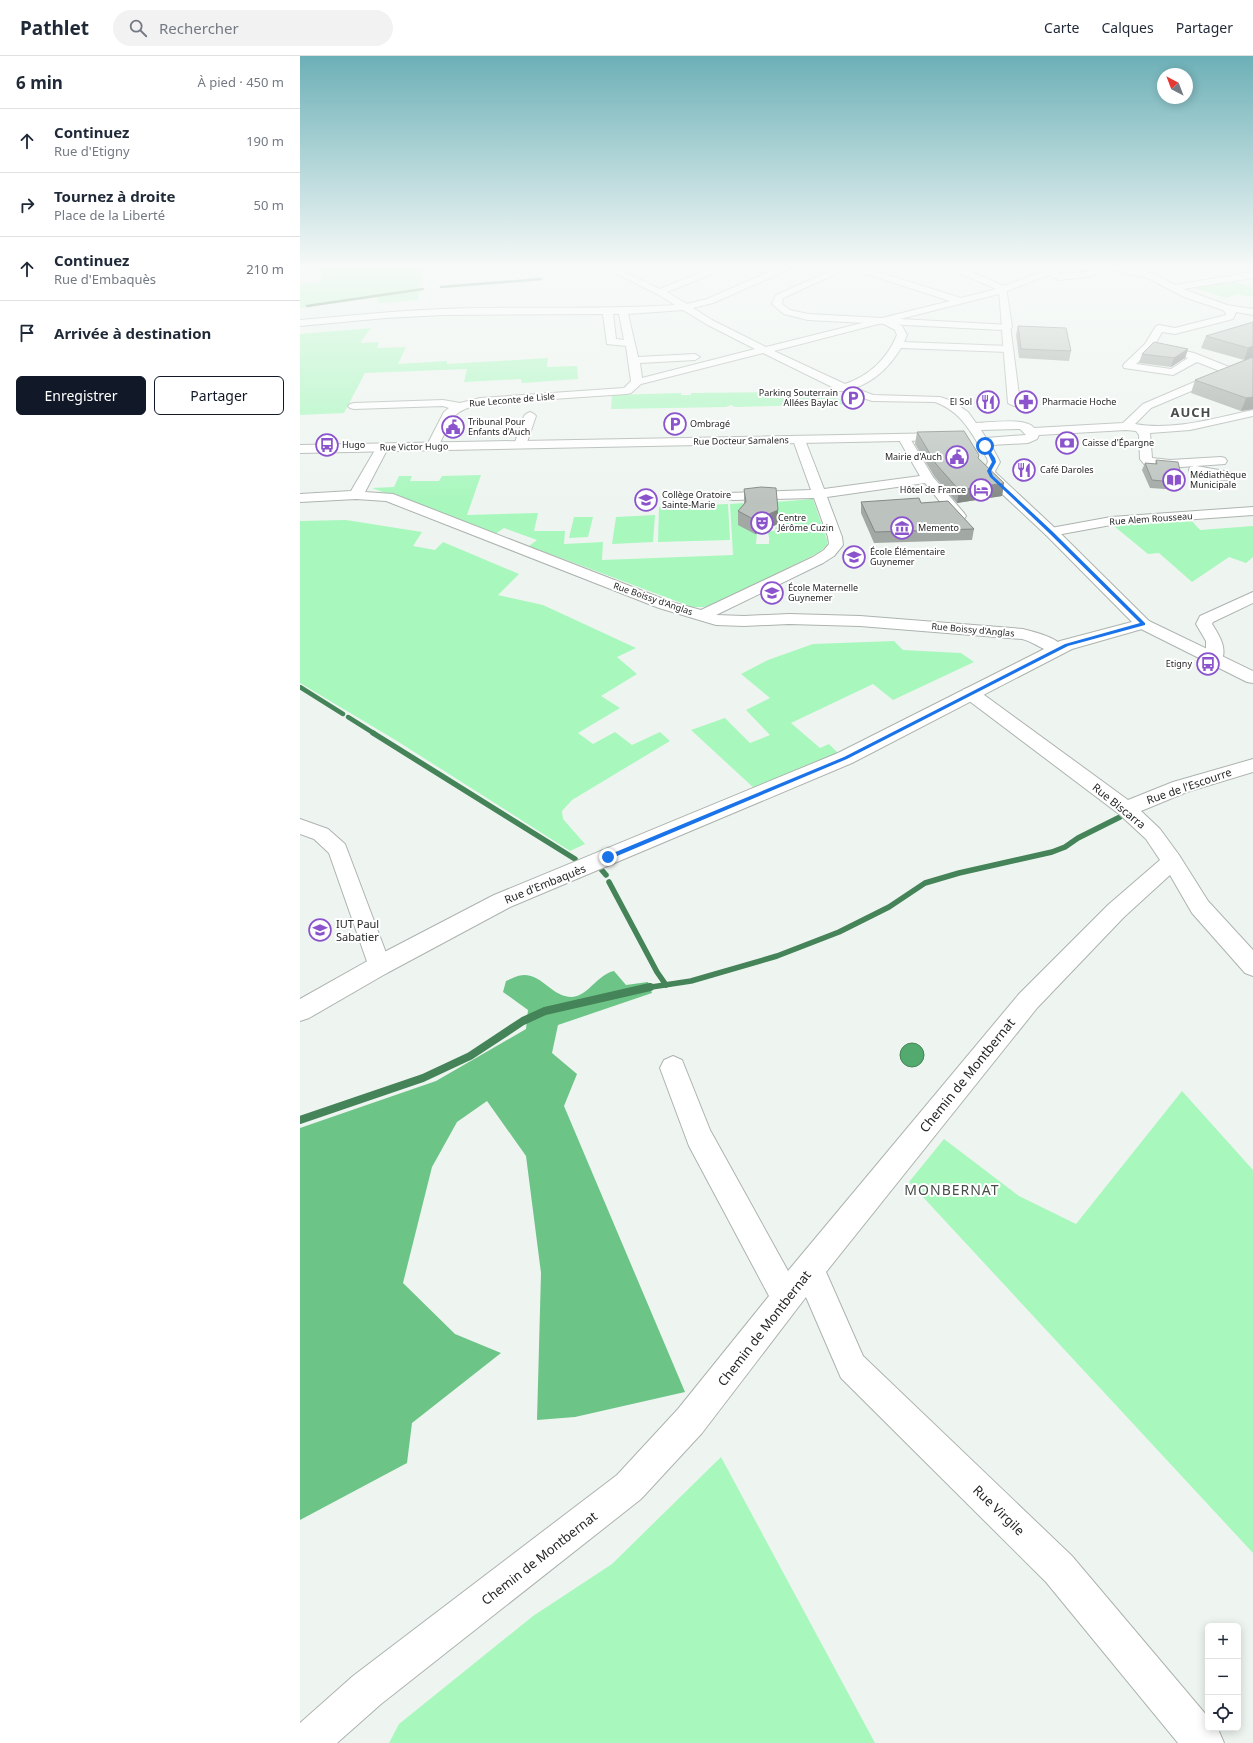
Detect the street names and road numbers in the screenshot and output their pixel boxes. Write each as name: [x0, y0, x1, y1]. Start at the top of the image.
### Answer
street label: Rue Leconte de Lisle: [469, 389, 555, 410]
street label: Rue Docteur Samalens: [693, 433, 789, 448]
street label: Rue Victor Hugo: [380, 439, 448, 454]
street label: Rue Alem Rousseau: [1109, 509, 1193, 528]
street label: Rue Boissy d'Anglas: [612, 579, 695, 618]
street label: Rue Boissy d'Anglas: [931, 619, 1015, 640]
street label: Rue de l'Escourre: [1144, 764, 1233, 807]
street label: Rue Biscarra: [1090, 780, 1149, 832]
street label: Rue d'Embaquès: [502, 860, 588, 907]
street label: Chemin de Montbernat: [915, 1014, 1019, 1136]
street label: Chemin de Montbernat: [713, 1266, 815, 1390]
street label: Rue Virgile: [969, 1481, 1029, 1539]
street label: Chemin de Montbernat: [477, 1507, 601, 1609]

